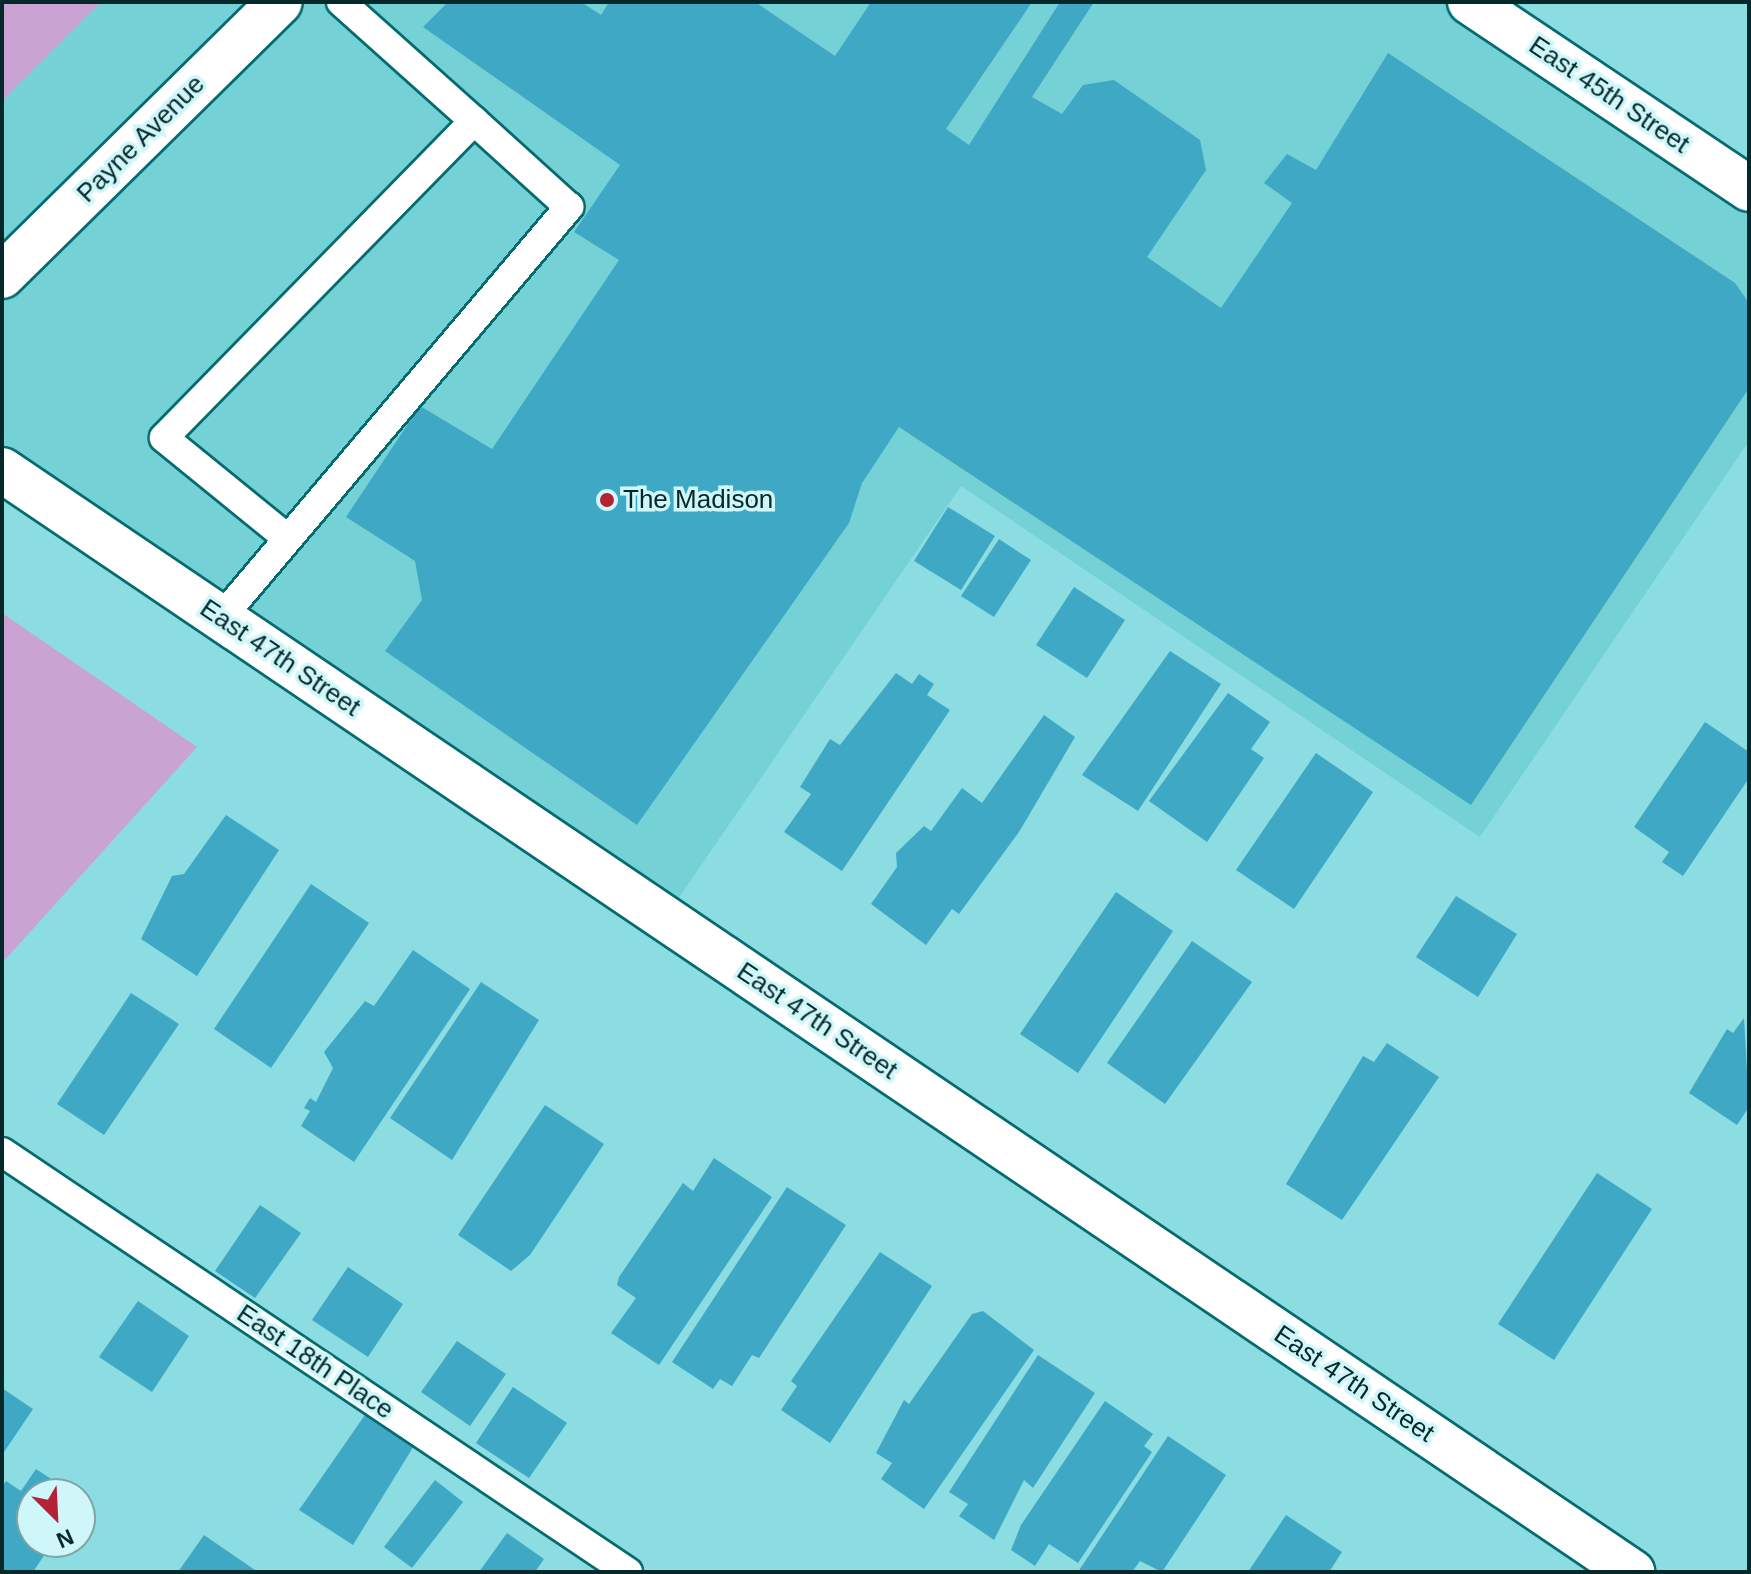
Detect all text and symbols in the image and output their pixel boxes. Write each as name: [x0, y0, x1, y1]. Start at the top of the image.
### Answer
street label: East 45th Street: [1523, 30, 1695, 160]
street label: Payne Avenue: [70, 68, 212, 210]
place label: The Madison: [623, 484, 773, 516]
marker: The Madison: [598, 491, 616, 509]
street label: East 47th Street: [194, 593, 366, 723]
street label: East 47th Street: [731, 956, 903, 1086]
street label: East 18th Place: [231, 1298, 399, 1426]
street label: East 47th Street: [1268, 1319, 1440, 1449]
north arrow: [16, 1478, 96, 1558]
text: N: [53, 1524, 78, 1553]

